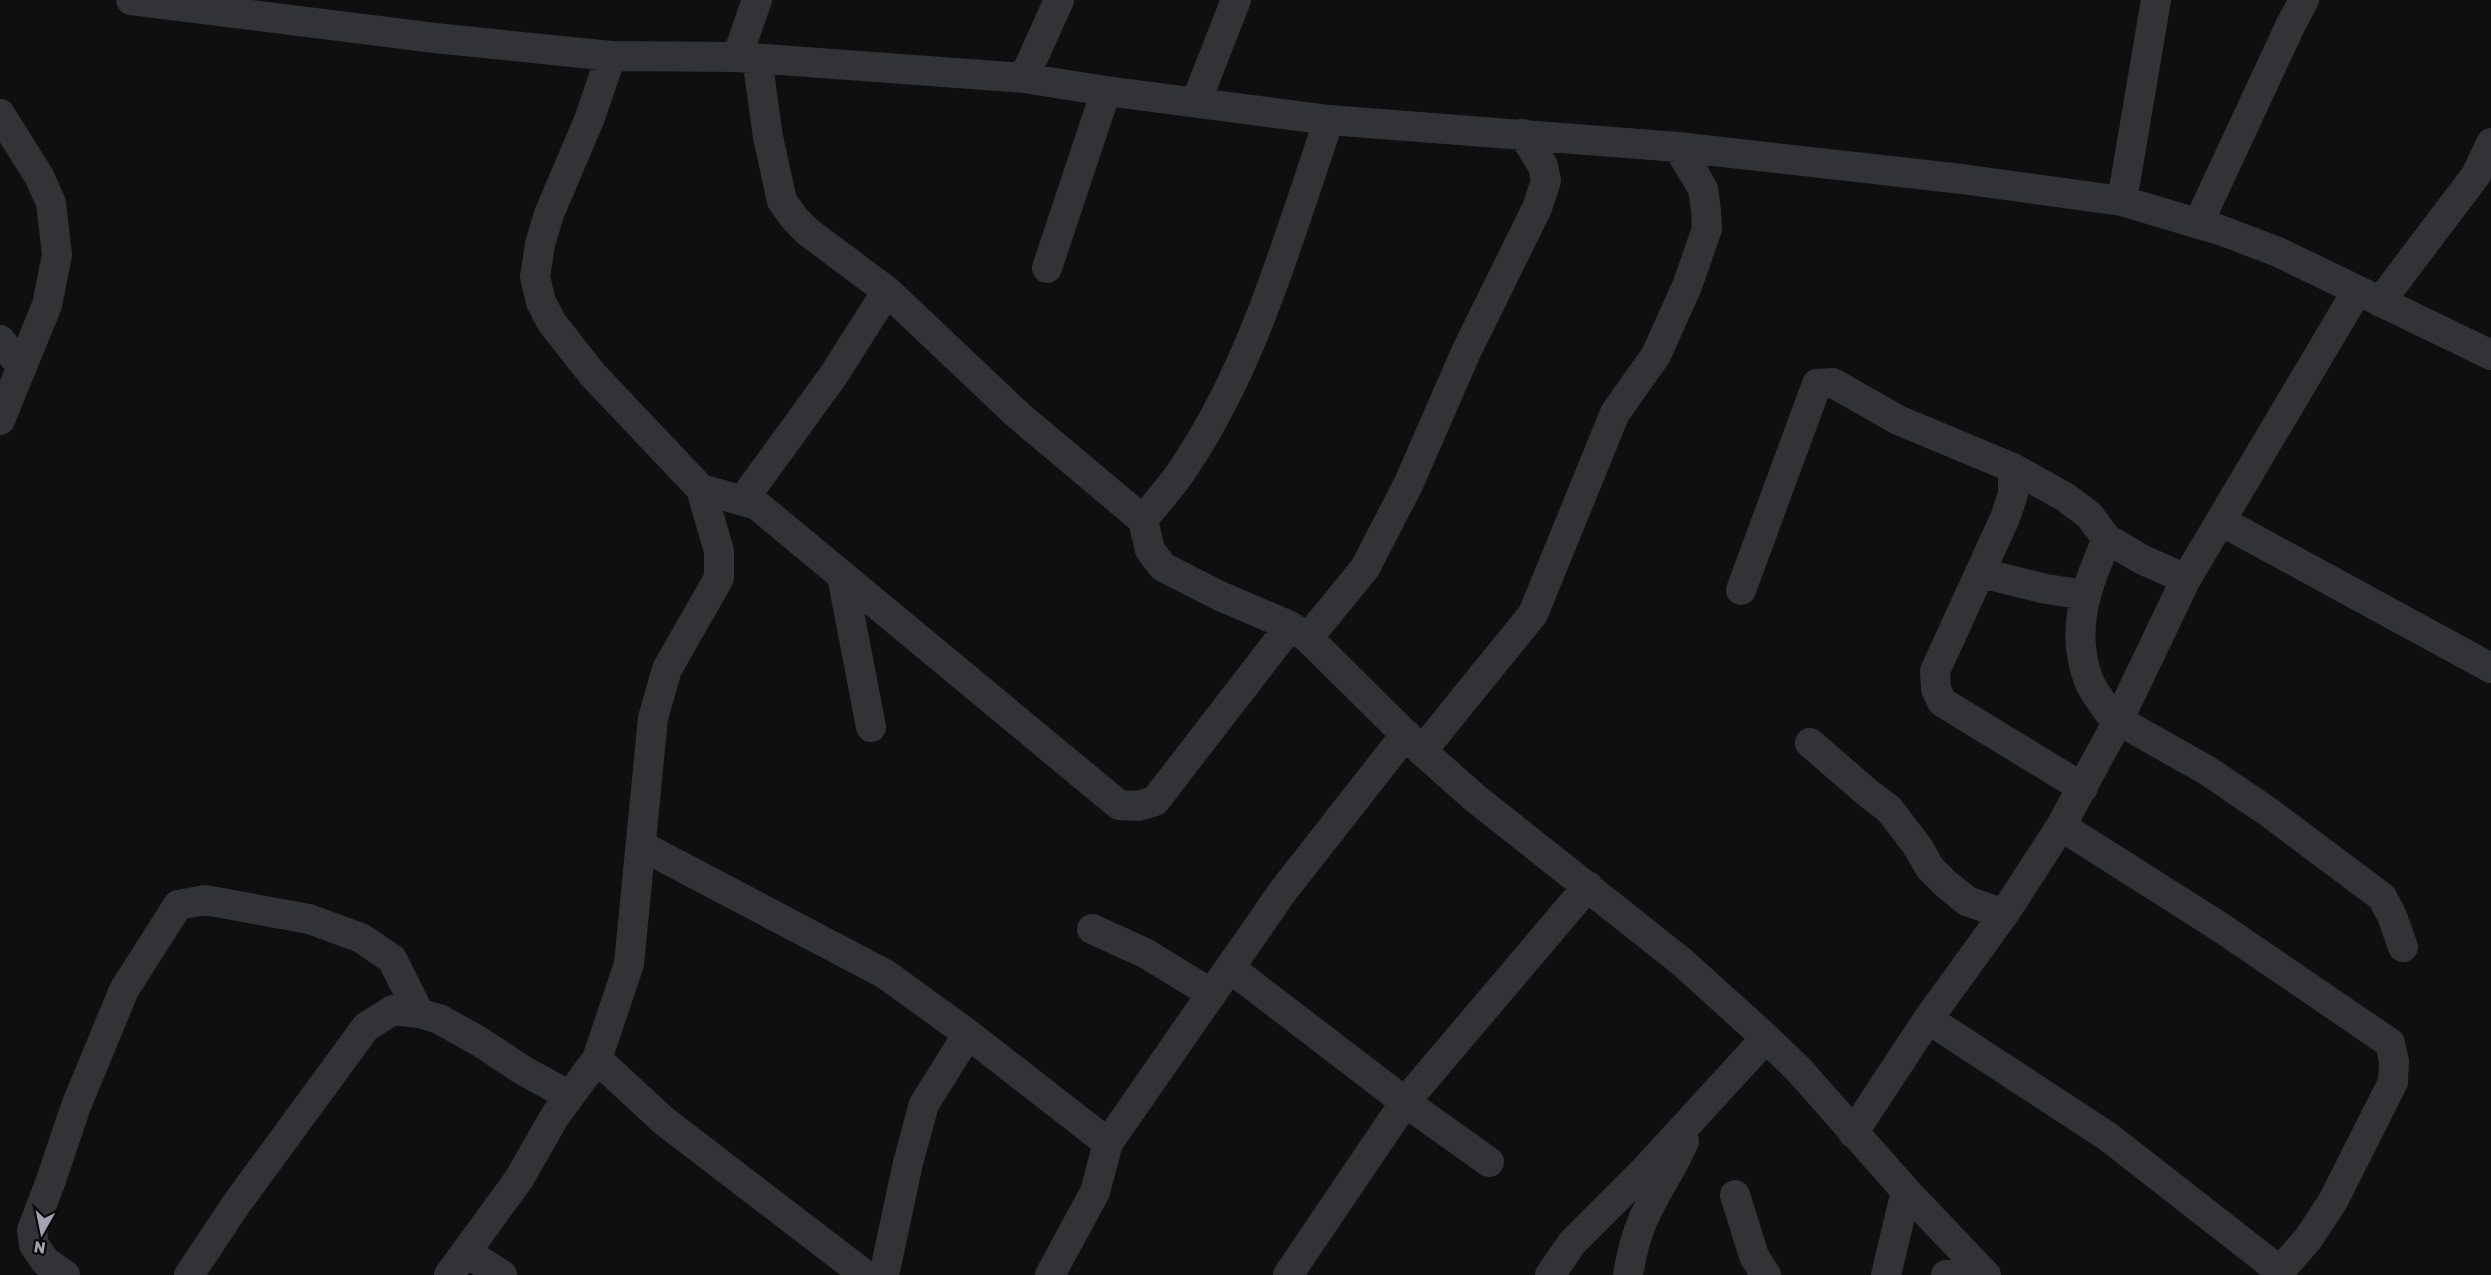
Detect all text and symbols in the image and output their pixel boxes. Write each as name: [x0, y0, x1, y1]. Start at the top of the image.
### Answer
north arrow: [12, 1203, 72, 1263]
text: N: [33, 1237, 47, 1258]

